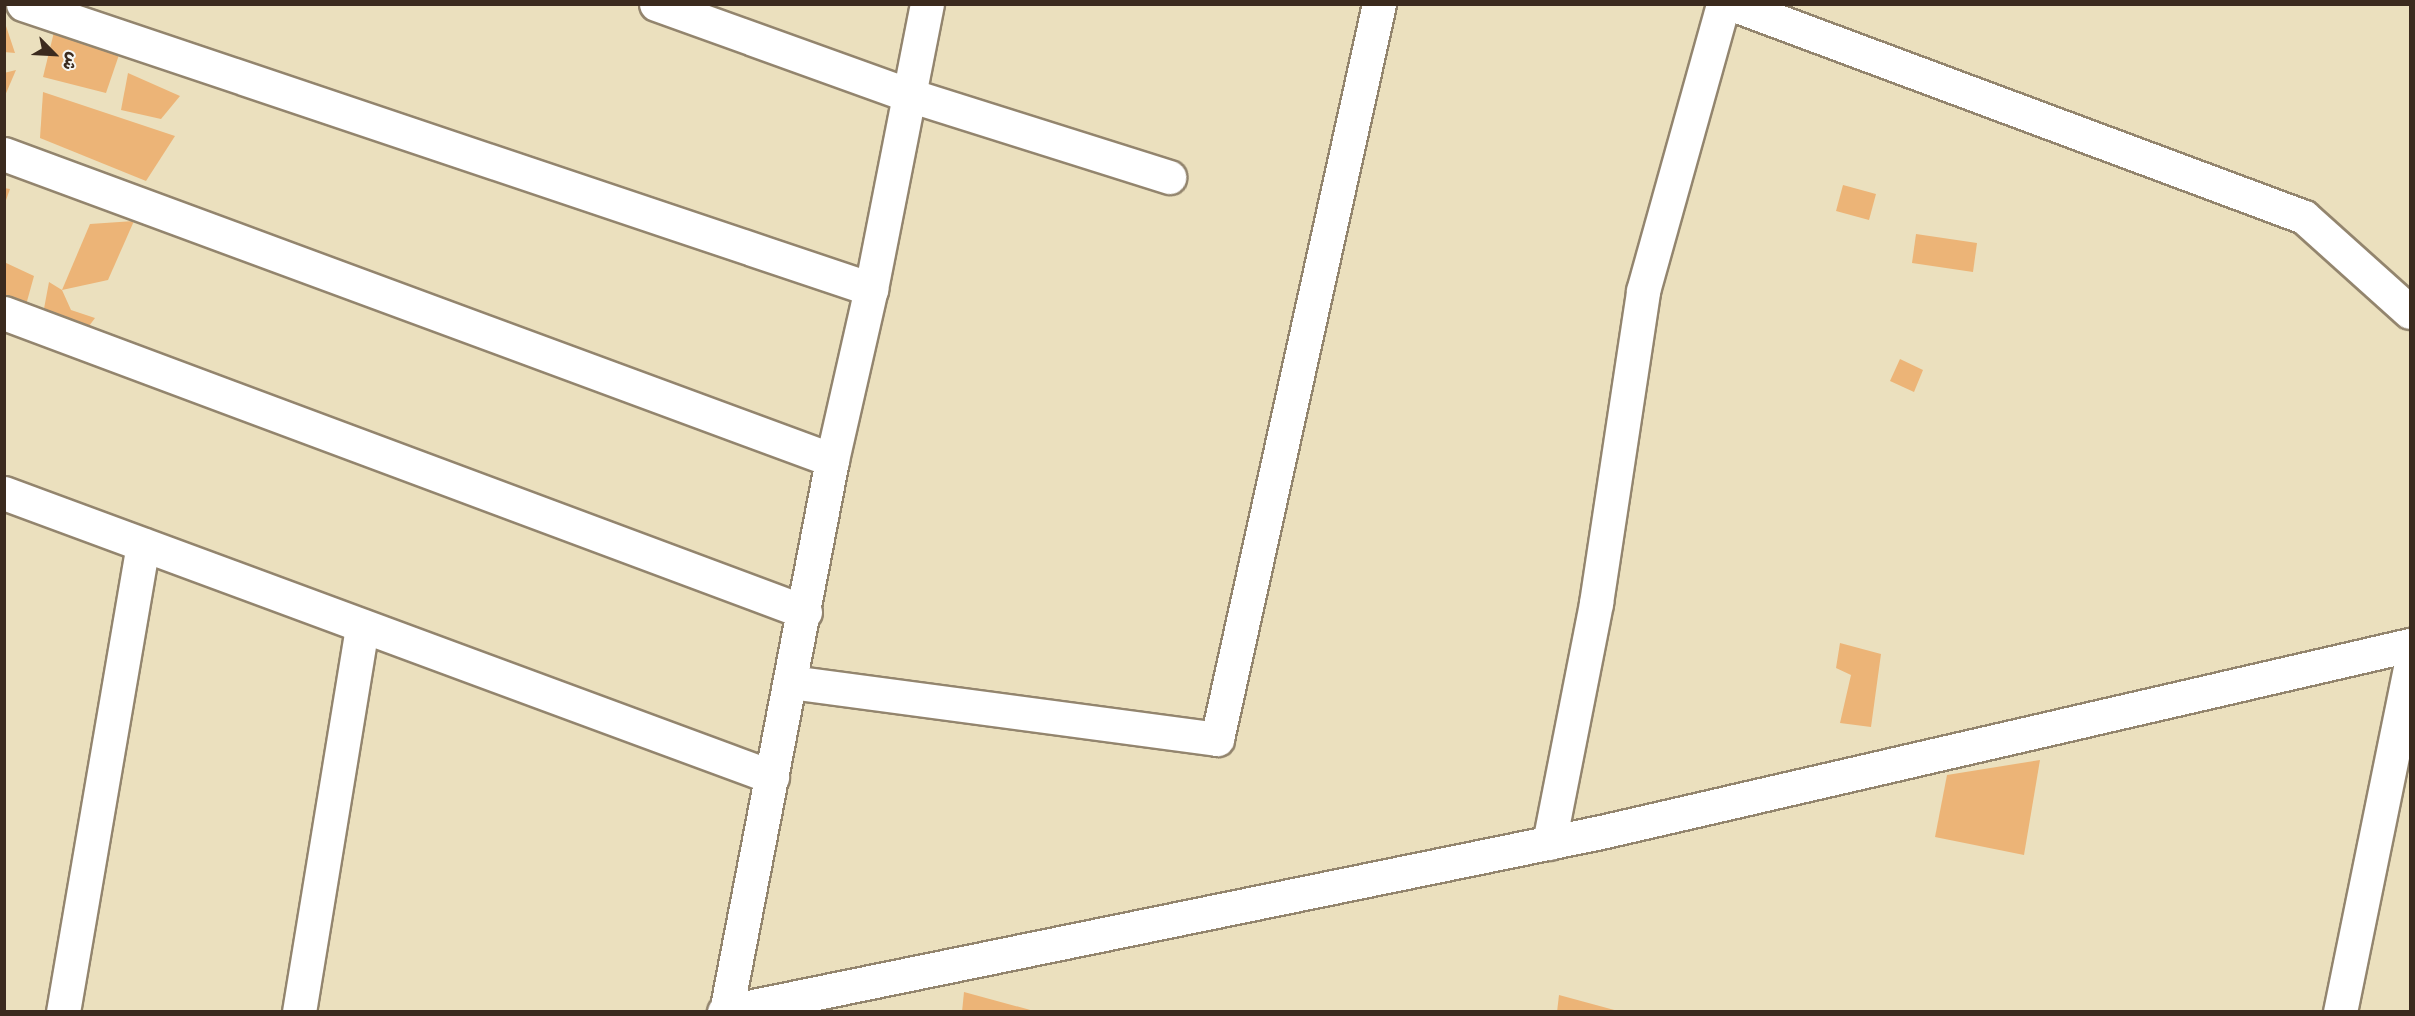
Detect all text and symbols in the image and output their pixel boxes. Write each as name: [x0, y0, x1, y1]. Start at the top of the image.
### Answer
north arrow: [24, 24, 84, 84]
text: ش: [54, 48, 88, 75]

